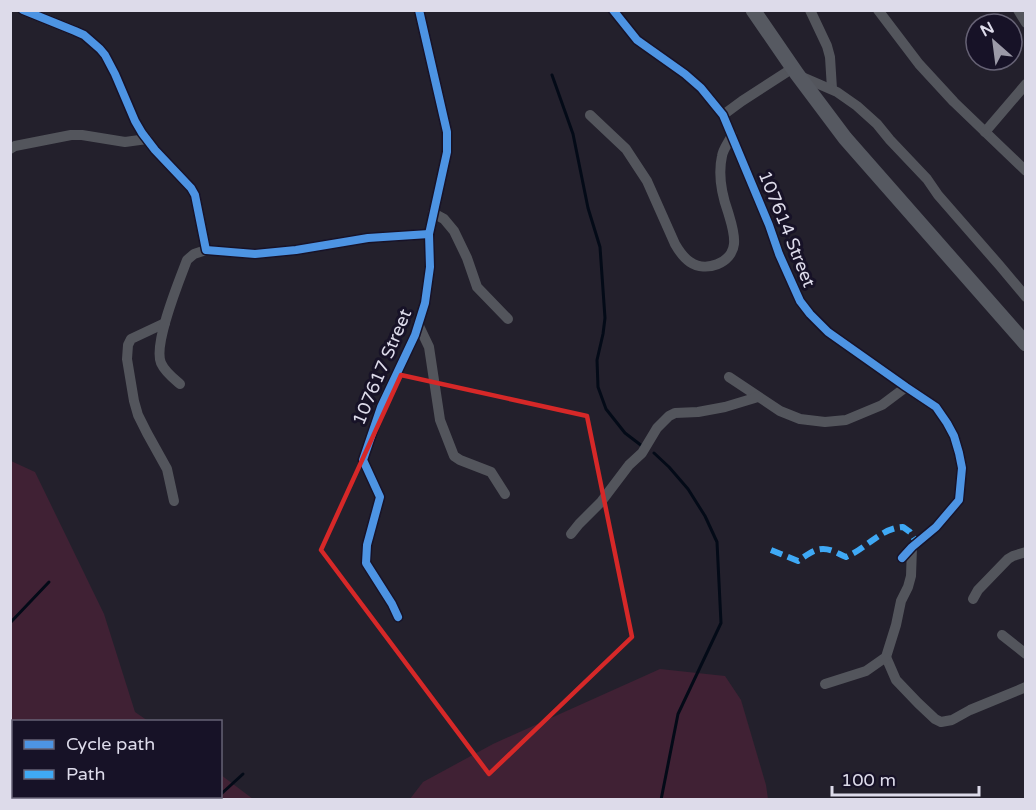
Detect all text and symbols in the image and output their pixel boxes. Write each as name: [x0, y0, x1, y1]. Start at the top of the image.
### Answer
north arrow: [964, 12, 1024, 72]
text: N: [977, 18, 998, 41]
street label: 107614 Street: [754, 167, 820, 291]
street label: 107617 Street: [348, 306, 416, 428]
legend: [12, 720, 222, 798]
text: Cycle path: [66, 733, 155, 755]
scale bar: [832, 759, 979, 797]
text: Path: [66, 763, 105, 785]
text: 100 m: [841, 769, 896, 791]

